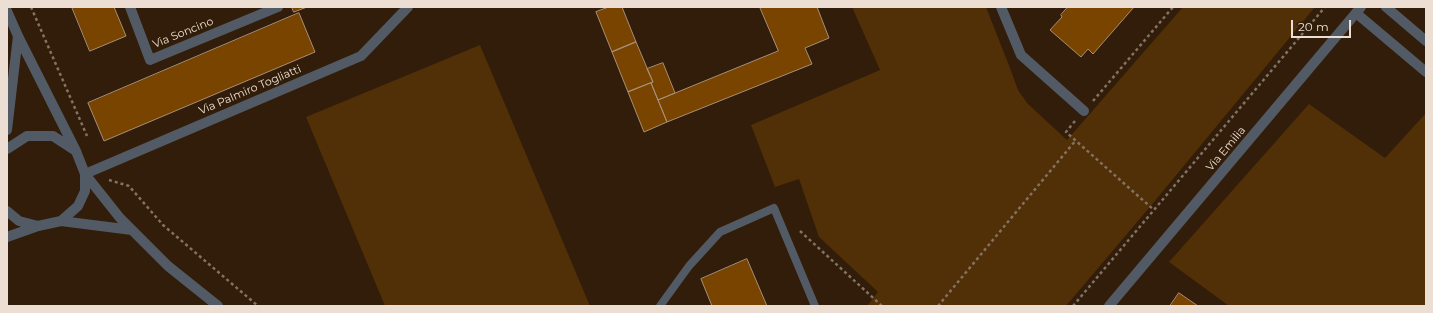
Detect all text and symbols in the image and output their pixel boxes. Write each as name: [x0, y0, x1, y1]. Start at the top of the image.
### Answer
scale bar: [1293, 12, 1353, 38]
street label: Via Soncino: [151, 15, 215, 51]
text: 20 m: [1298, 19, 1329, 34]
street label: Via Palmiro Togliatti: [197, 62, 303, 118]
street label: Via Emilia: [1204, 124, 1248, 174]

